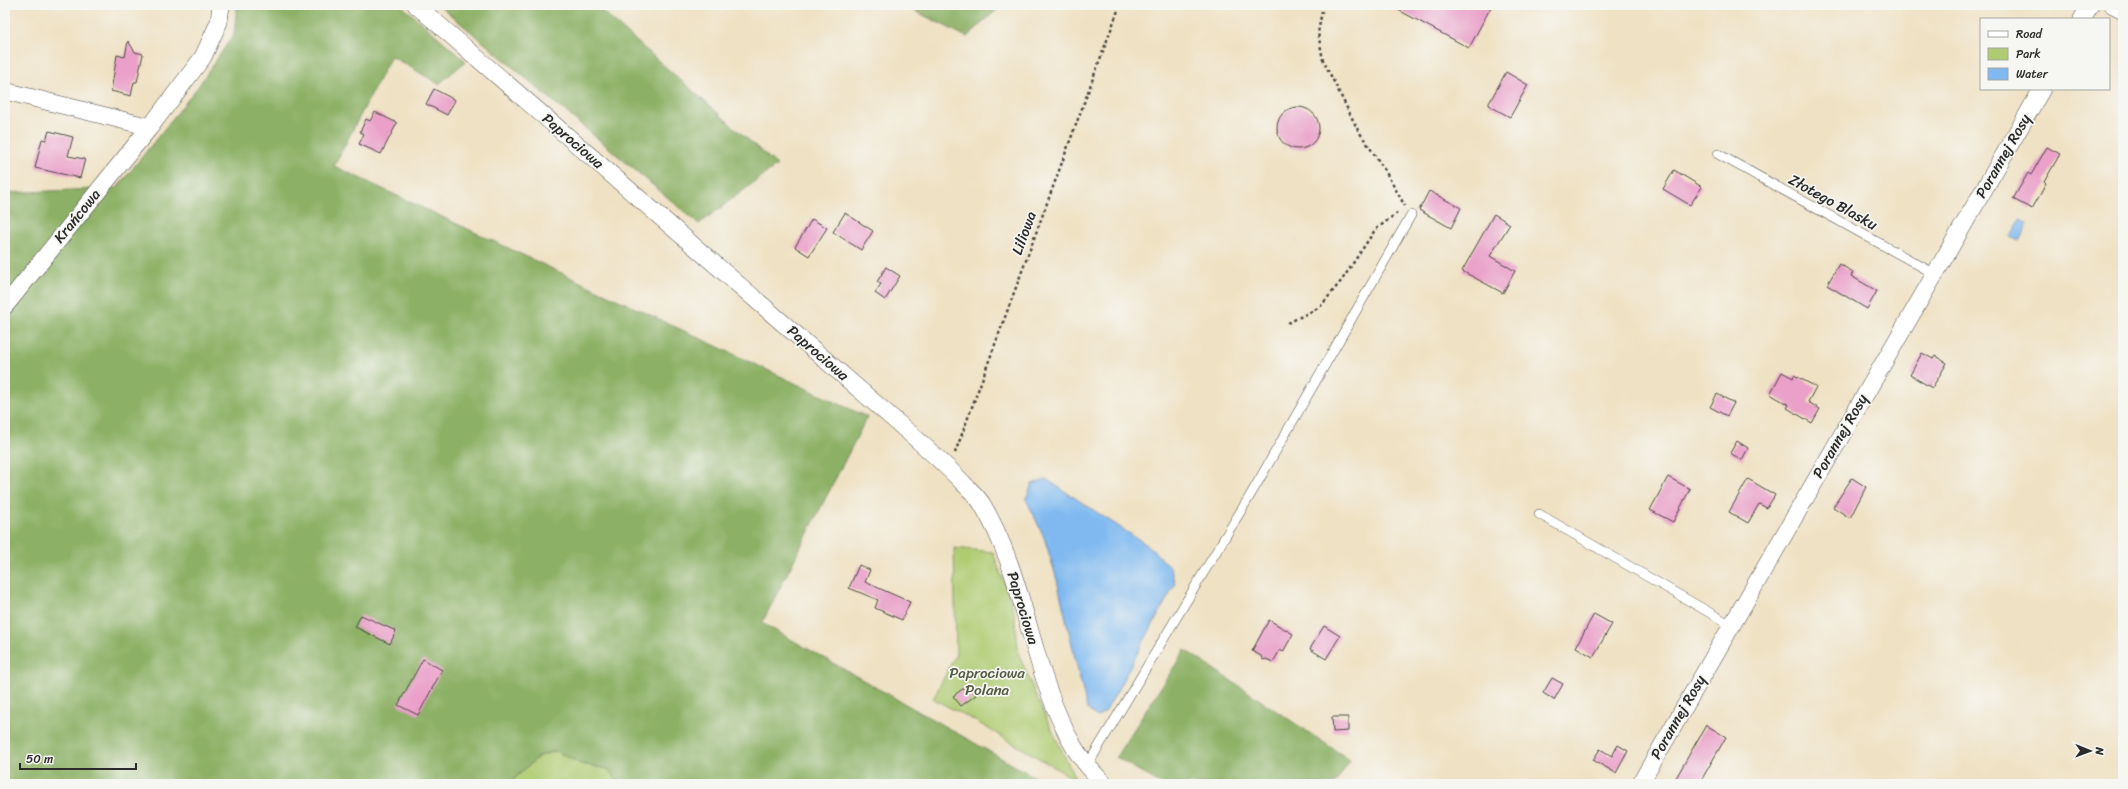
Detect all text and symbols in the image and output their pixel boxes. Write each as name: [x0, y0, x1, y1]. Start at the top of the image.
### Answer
legend: [1980, 18, 2110, 90]
text: Road: [2016, 23, 2043, 45]
text: Park: [2016, 43, 2041, 65]
text: Water: [2016, 63, 2049, 85]
street label: Paprociowa: [536, 106, 610, 176]
street label: Porannej Rosy: [1968, 109, 2038, 203]
street label: Złotego Blasku: [1783, 167, 1883, 237]
street label: Krańcowa: [47, 183, 107, 249]
street label: Liliowa: [1004, 207, 1044, 259]
street label: Paprociowa: [781, 318, 855, 388]
street label: Porannej Rosy: [1805, 389, 1875, 483]
street label: Paprociowa: [1000, 568, 1047, 648]
park label: Paprociowa Polana: [949, 660, 1025, 703]
street label: Porannej Rosy: [1643, 670, 1713, 764]
north arrow: [2070, 731, 2110, 771]
scale bar: [20, 745, 136, 771]
text: N: [2090, 746, 2109, 756]
text: 50 m: [26, 748, 53, 770]

